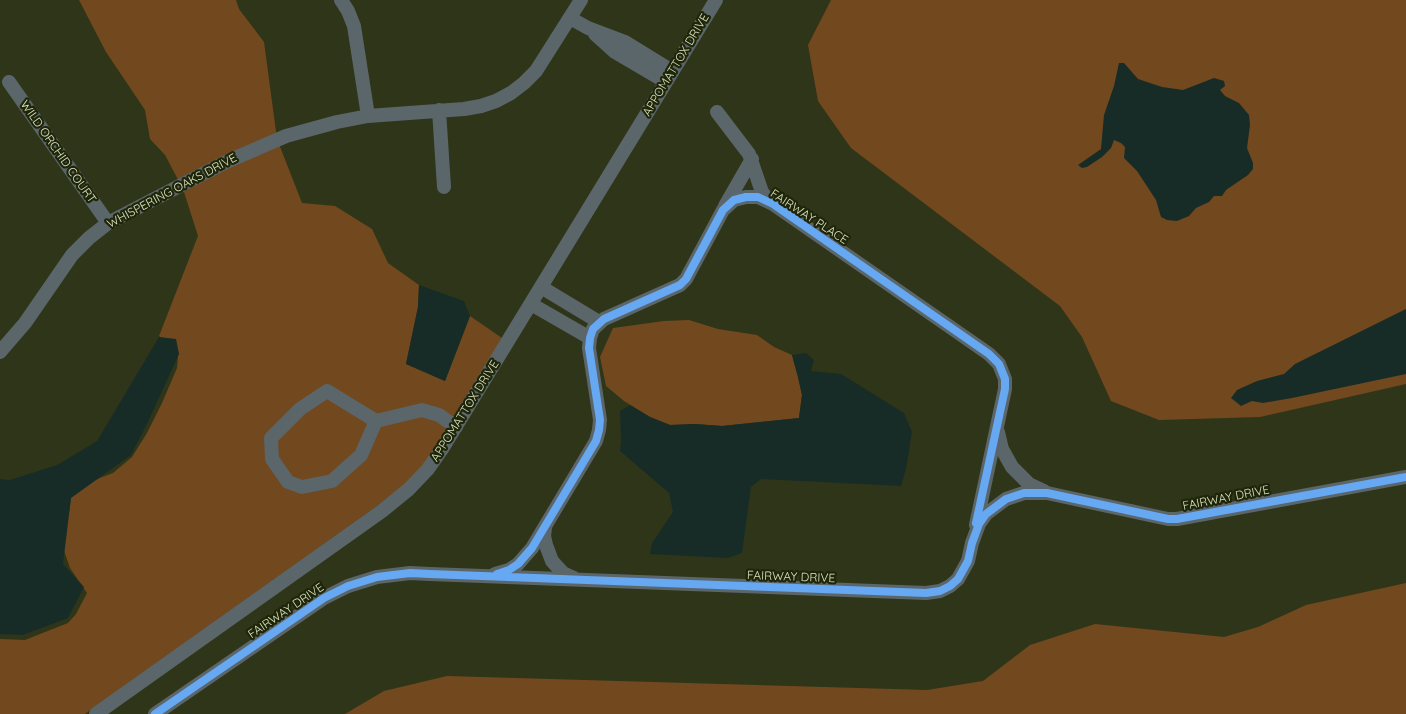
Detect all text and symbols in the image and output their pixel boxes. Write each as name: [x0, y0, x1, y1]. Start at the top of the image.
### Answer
street label: APPOMATTOX DRIVE: [640, 11, 712, 119]
street label: WILD ORCHID COURT: [17, 98, 99, 206]
street label: WHISPERING OAKS DRIVE: [105, 151, 239, 231]
street label: FAIRWAY PLACE: [767, 187, 851, 247]
street label: APPOMATTOX DRIVE: [428, 358, 502, 464]
street label: FAIRWAY DRIVE: [1181, 483, 1271, 513]
street label: FAIRWAY DRIVE: [747, 568, 835, 586]
street label: FAIRWAY DRIVE: [245, 580, 327, 642]

